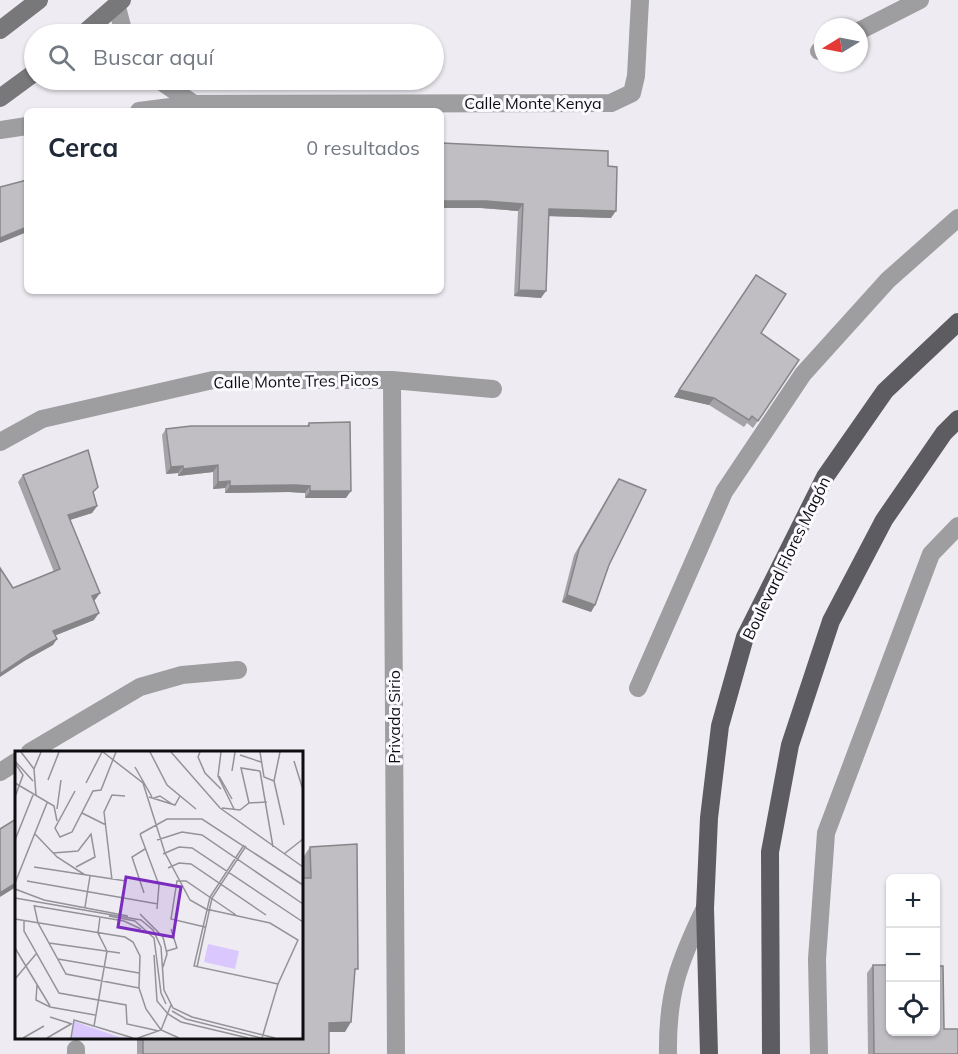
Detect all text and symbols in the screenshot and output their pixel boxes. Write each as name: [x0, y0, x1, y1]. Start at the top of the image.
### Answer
north arrow: [814, 18, 868, 72]
search box: [24, 24, 444, 90]
icon: search: [45, 41, 78, 74]
text: Buscar aquí: [93, 43, 214, 71]
street label: Calle Monte Kenya: [464, 93, 602, 113]
text: Cerca: [48, 131, 118, 164]
text: 0 resultados: [306, 135, 420, 160]
street label: Calle Monte Tres Picos: [213, 370, 379, 392]
street label: Boulevard Flores Magón: [738, 473, 834, 643]
street label: Privada Sirio: [384, 670, 404, 764]
inset map: [15, 751, 303, 1039]
map controls: [886, 874, 940, 1036]
button: +: [886, 874, 940, 928]
button: −: [886, 928, 940, 982]
button: locate: [886, 982, 940, 1036]

